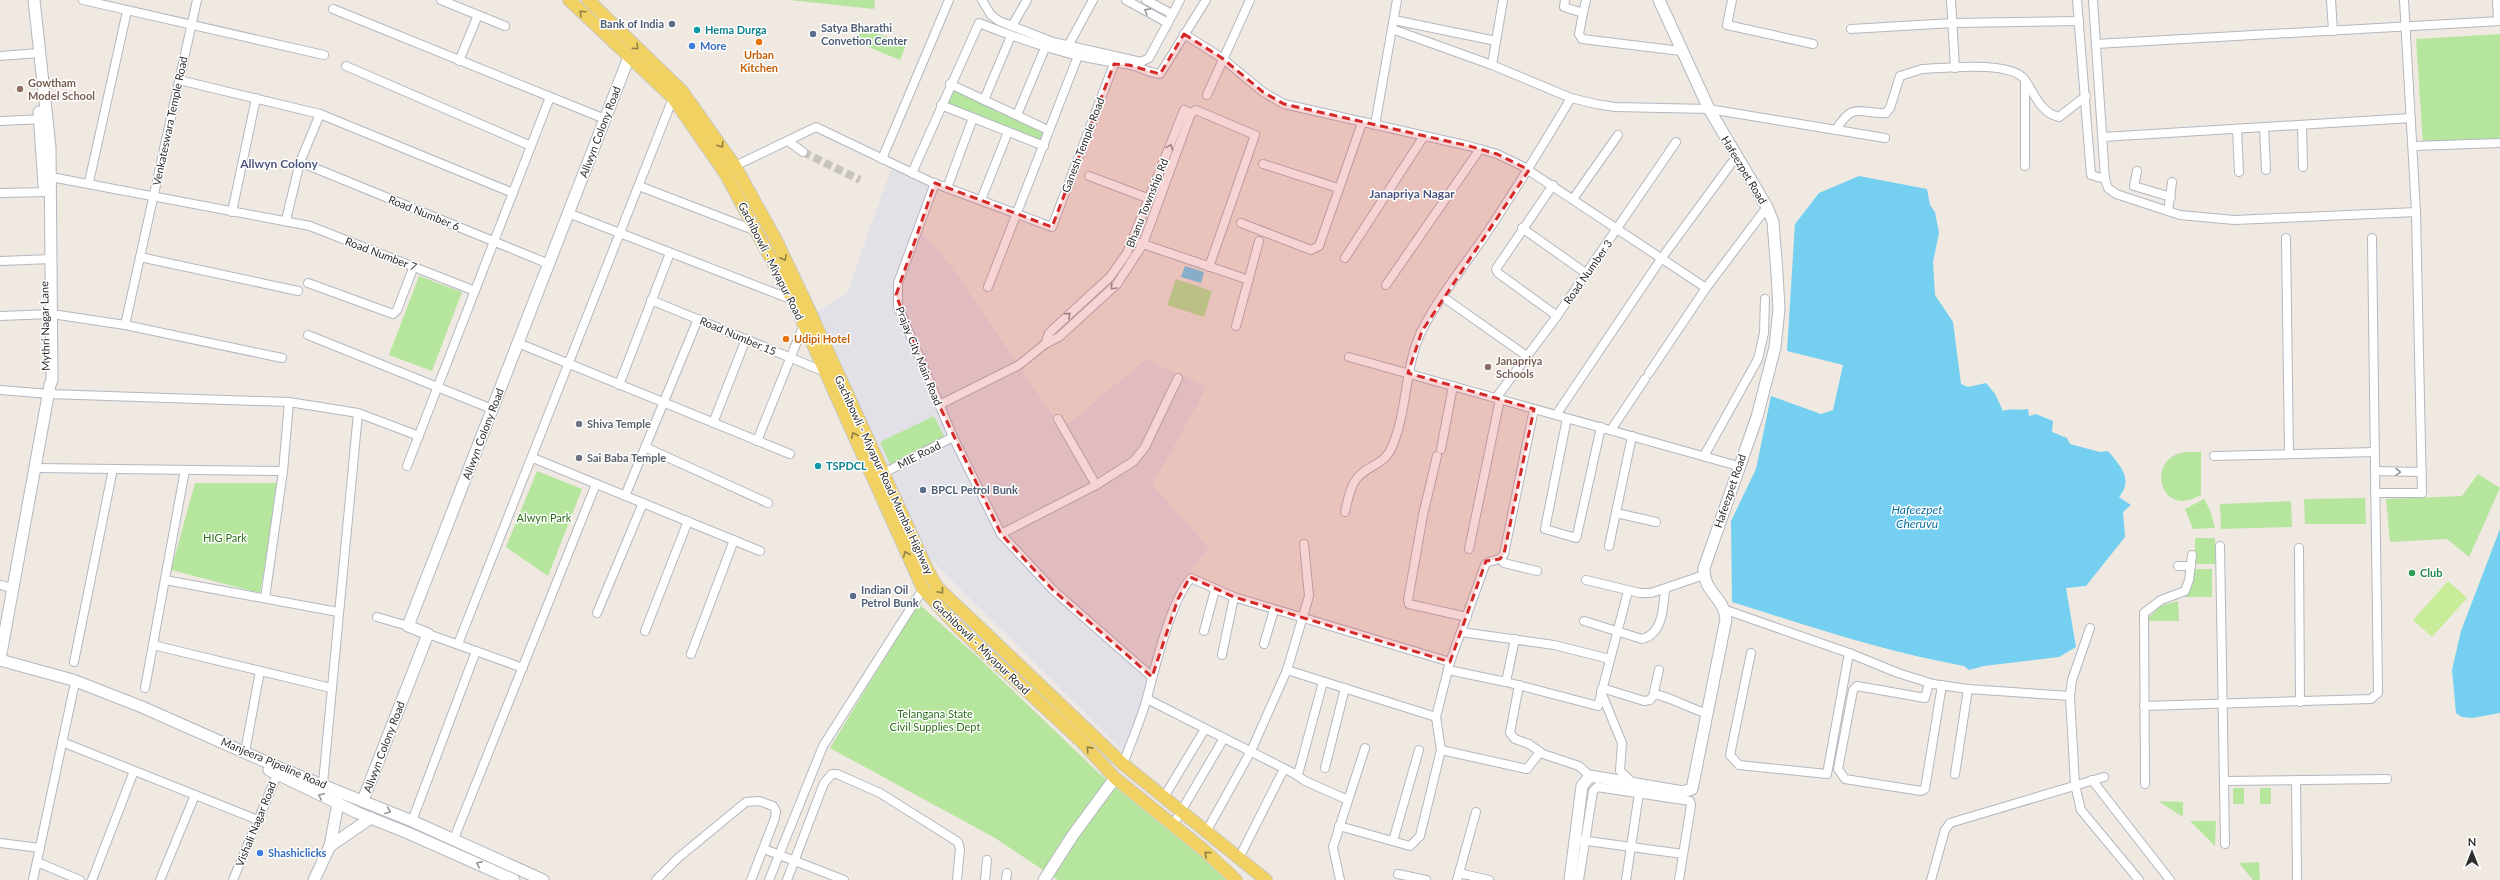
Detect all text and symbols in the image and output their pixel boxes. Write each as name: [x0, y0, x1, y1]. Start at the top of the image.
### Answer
one-way arrow: [1144, 9, 1151, 16]
one-way arrow: [579, 10, 587, 17]
place label: Bank of India: [600, 17, 664, 30]
marker: Bank of India: [667, 19, 677, 29]
place label: Satya Bharathi Convetion Center: [821, 21, 908, 47]
place label: Hema Durga: [705, 23, 767, 36]
marker: Hema Durga: [692, 25, 702, 35]
marker: Satya Bharathi Convetion Center: [808, 29, 818, 39]
marker: Urban Kitchen: [754, 37, 764, 47]
place label: More: [700, 39, 726, 52]
marker: More: [687, 41, 697, 51]
one-way arrow: [632, 42, 639, 49]
place label: Urban Kitchen: [740, 48, 778, 74]
street label: Venkateswara Temple Road: [149, 55, 190, 187]
place label: Gowtham Model School: [28, 76, 95, 102]
marker: Gowtham Model School: [15, 84, 25, 94]
street label: Allwyn Colony Road: [576, 84, 623, 179]
street label: Ganesh Temple Road: [1058, 96, 1107, 194]
street label: Hafeezpet Road: [1719, 133, 1770, 206]
one-way arrow: [716, 141, 723, 148]
one-way arrow: [1165, 143, 1173, 150]
district label: Allwyn Colony: [239, 156, 318, 171]
street label: Bhanu Township Rd: [1123, 156, 1170, 249]
district label: Janapriya Nagar: [1369, 186, 1455, 201]
street label: Road Number 6: [387, 192, 462, 233]
street label: Gachibowli - Miyapur Road: [736, 200, 807, 322]
street label: Road Number 7: [344, 234, 419, 273]
street label: Road Number 3: [1561, 237, 1615, 306]
one-way arrow: [779, 254, 787, 262]
street label: Mythri Nagar Lane: [37, 281, 52, 371]
one-way arrow: [1110, 282, 1118, 290]
street label: Prajay City Main Road: [894, 304, 945, 407]
one-way arrow: [1064, 312, 1071, 319]
street label: Road Number 15: [698, 314, 778, 358]
place label: Udipi Hotel: [794, 332, 850, 345]
marker: Udipi Hotel: [781, 334, 791, 344]
place label: Janapriya Schools: [1496, 354, 1542, 380]
marker: Janapriya Schools: [1483, 362, 1493, 372]
street label: Gachibowli - Miyapur Road Mumbai Highway: [832, 373, 937, 577]
street label: Allwyn Colony Road: [459, 386, 506, 481]
place label: Shiva Temple: [587, 417, 651, 430]
marker: Shiva Temple: [574, 419, 584, 429]
one-way arrow: [851, 432, 859, 439]
street label: MIE Road: [895, 438, 943, 471]
place label: Sai Baba Temple: [587, 451, 666, 464]
street label: Hafeezpet Road: [1711, 452, 1748, 529]
marker: Sai Baba Temple: [574, 453, 584, 463]
place label: TSPDCL: [826, 459, 867, 472]
marker: TSPDCL: [813, 461, 823, 471]
one-way arrow: [2395, 468, 2401, 476]
place label: BPCL Petrol Bunk: [931, 483, 1018, 496]
marker: BPCL Petrol Bunk: [918, 485, 928, 495]
water label: Hafeezpet Cheruvu: [1892, 502, 1943, 531]
park label: Alwyn Park: [517, 511, 572, 524]
park label: HIG Park: [203, 531, 247, 544]
one-way arrow: [903, 550, 911, 557]
place label: Club: [2420, 566, 2442, 579]
marker: Club: [2407, 568, 2417, 578]
place label: Indian Oil Petrol Bunk: [861, 583, 919, 609]
one-way arrow: [937, 586, 944, 593]
marker: Indian Oil Petrol Bunk: [848, 591, 858, 601]
street label: Gachibowli - Miyapur Road: [930, 597, 1033, 697]
street label: Allwyn Colony Road: [360, 699, 407, 794]
park label: Telangana State Civil Supplies Dept: [890, 707, 980, 733]
street label: Manjeera Pipeline Road: [219, 734, 329, 791]
one-way arrow: [1086, 747, 1093, 754]
street label: Vishali Nagar Road: [233, 779, 278, 868]
one-way arrow: [318, 793, 325, 801]
one-way arrow: [385, 806, 392, 814]
north arrow: [2452, 832, 2492, 872]
text: N: [2468, 835, 2476, 848]
place label: Shashiclicks: [268, 846, 327, 859]
marker: Shashiclicks: [255, 848, 265, 858]
one-way arrow: [1205, 852, 1212, 859]
one-way arrow: [475, 861, 483, 869]

